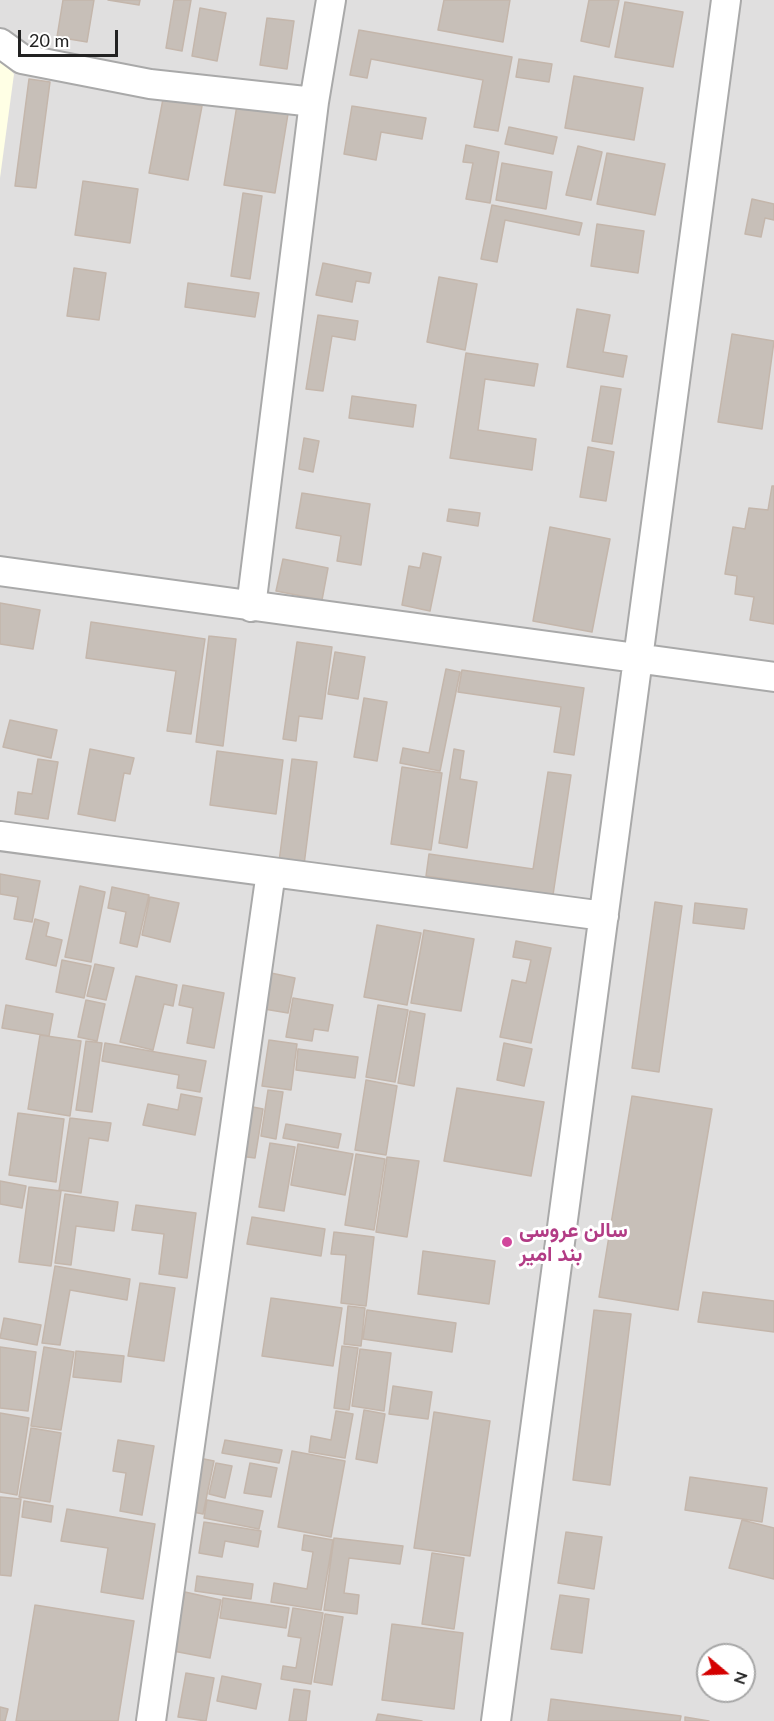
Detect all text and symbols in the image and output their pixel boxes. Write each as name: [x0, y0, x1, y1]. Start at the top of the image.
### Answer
scale bar: [21, 18, 122, 56]
text: 20 m: [29, 29, 69, 51]
place label: سالن عروسی بند امیر: [519, 1217, 628, 1267]
marker: سالن عروسی بند امیر: [500, 1235, 514, 1249]
north arrow: [696, 1643, 756, 1703]
text: N: [731, 1669, 753, 1687]

